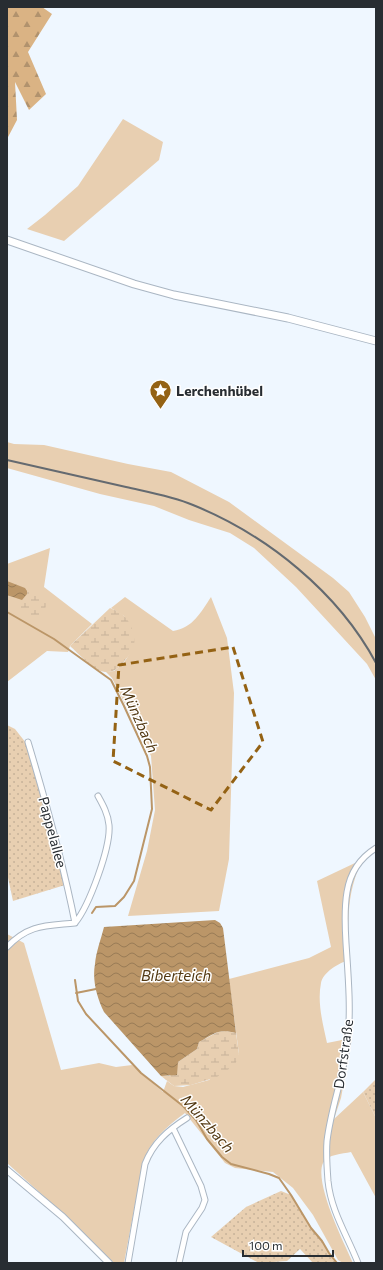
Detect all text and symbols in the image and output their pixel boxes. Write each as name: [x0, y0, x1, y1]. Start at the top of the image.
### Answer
place icon: Lerchenhübel: [147, 377, 173, 410]
place label: Lerchenhübel: [176, 382, 263, 399]
water label: Münzbach: [117, 683, 163, 755]
street label: Pappelallee: [35, 795, 71, 869]
water label: Biberteich: [141, 966, 211, 984]
street label: Dorfstraße: [330, 1018, 356, 1090]
water label: Münzbach: [178, 1090, 238, 1156]
scale bar: [243, 1232, 333, 1258]
text: 100 m: [249, 1238, 283, 1252]

